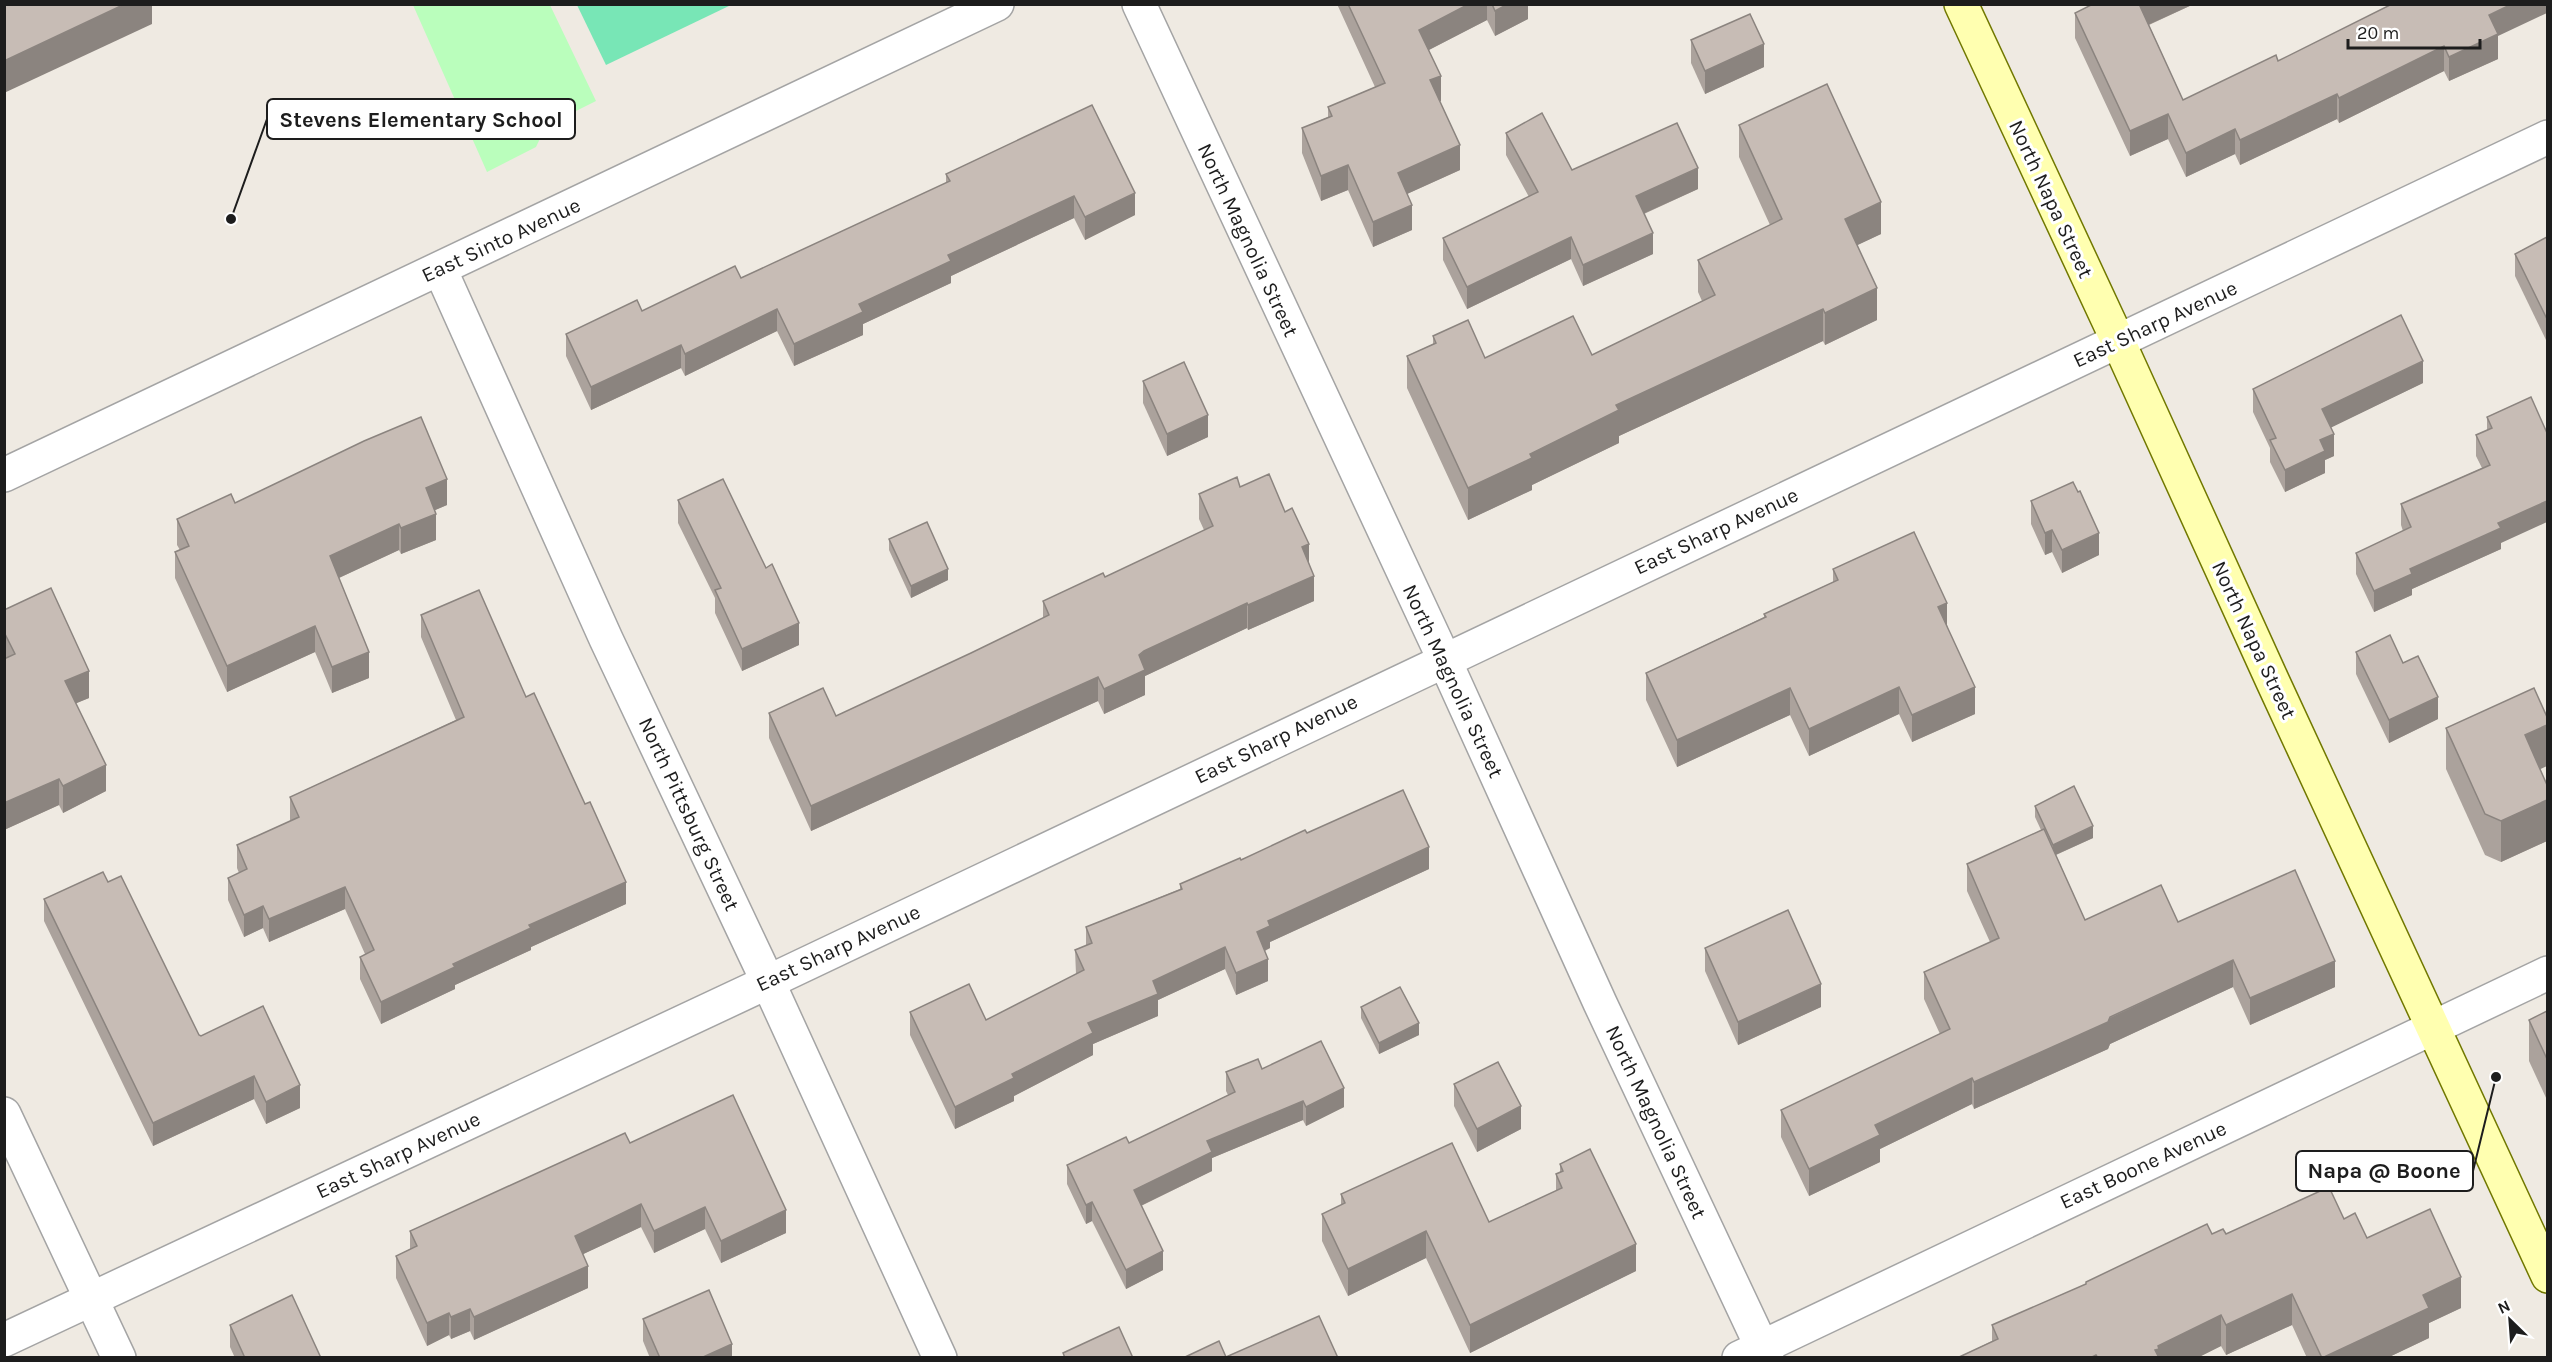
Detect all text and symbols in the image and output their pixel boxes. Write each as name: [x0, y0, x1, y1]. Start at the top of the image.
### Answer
scale bar: [2348, 12, 2480, 50]
text: 20 m: [2357, 22, 2399, 44]
callout: Stevens Elementary School: [267, 99, 575, 139]
text: Stevens Elementary School: [279, 107, 563, 133]
street label: North Napa Street: [2004, 116, 2098, 282]
street label: North Magnolia Street: [1193, 139, 1303, 341]
street label: East Sinto Avenue: [418, 193, 584, 287]
street label: East Sharp Avenue: [2069, 275, 2241, 373]
street label: East Sharp Avenue: [1630, 482, 1802, 580]
street label: North Napa Street: [2207, 557, 2301, 723]
street label: North Magnolia Street: [1398, 580, 1508, 782]
street label: East Sharp Avenue: [1191, 689, 1361, 789]
street label: North Pittsburg Street: [634, 713, 744, 915]
street label: East Sharp Avenue: [752, 899, 924, 997]
street label: North Magnolia Street: [1601, 1021, 1711, 1223]
street label: East Sharp Avenue: [312, 1106, 484, 1204]
street label: East Boone Avenue: [2056, 1116, 2230, 1214]
callout: Napa @ Boone: [2296, 1151, 2473, 1191]
text: Napa @ Boone: [2307, 1158, 2461, 1184]
north arrow: [2480, 1290, 2540, 1350]
text: N: [2495, 1296, 2513, 1318]

